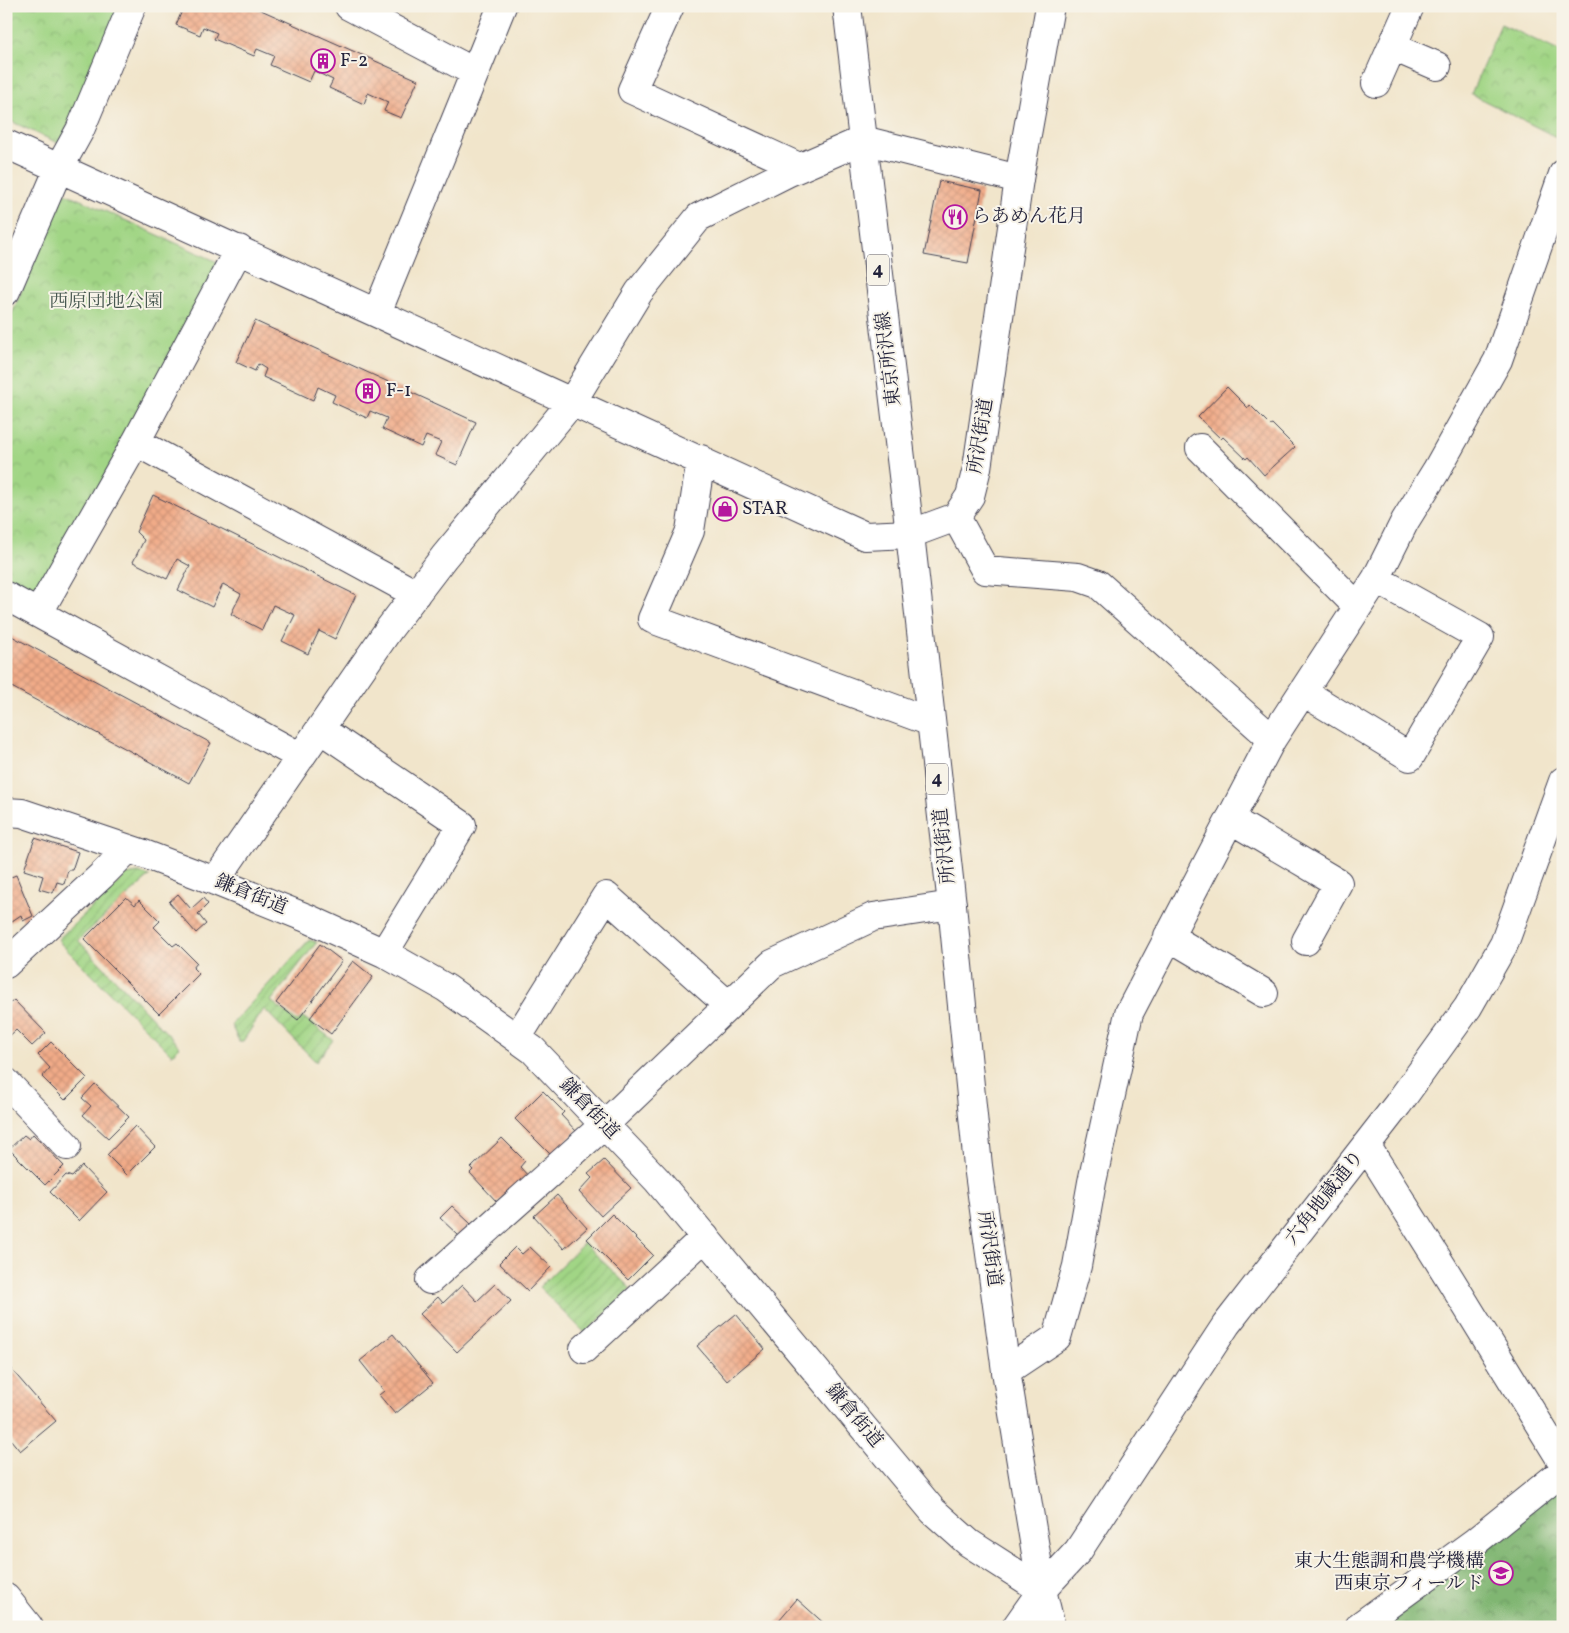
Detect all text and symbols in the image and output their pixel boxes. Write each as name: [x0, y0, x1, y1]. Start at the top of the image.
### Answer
building icon: F-2: [310, 48, 336, 74]
place label: F-2: [340, 48, 368, 74]
restaurant icon: らあめん花月: [942, 204, 968, 230]
place label: らあめん花月: [972, 204, 1086, 230]
road number: 4: [867, 254, 889, 286]
park label: 西原団地公園: [49, 289, 163, 315]
street label: 東京所沢線: [870, 310, 908, 408]
building icon: F-1: [355, 378, 381, 404]
place label: F-1: [386, 378, 411, 404]
street label: 所沢街道: [962, 396, 1000, 476]
shop icon: STAR: [712, 496, 738, 522]
place label: STAR: [742, 496, 788, 522]
road number: 4: [926, 764, 948, 794]
street label: 所沢街道: [928, 807, 962, 885]
street label: 鎌倉街道: [211, 869, 291, 921]
street label: 鎌倉街道: [553, 1073, 625, 1145]
street label: 六角地蔵通り: [1280, 1145, 1370, 1251]
street label: 所沢街道: [971, 1210, 1007, 1288]
street label: 鎌倉街道: [820, 1379, 888, 1453]
place label: 東大生態調和農学機構 西東京フィールド: [1294, 1549, 1484, 1597]
school or university icon: 東大生態調和農学機構 西東京フィールド: [1488, 1560, 1514, 1586]

